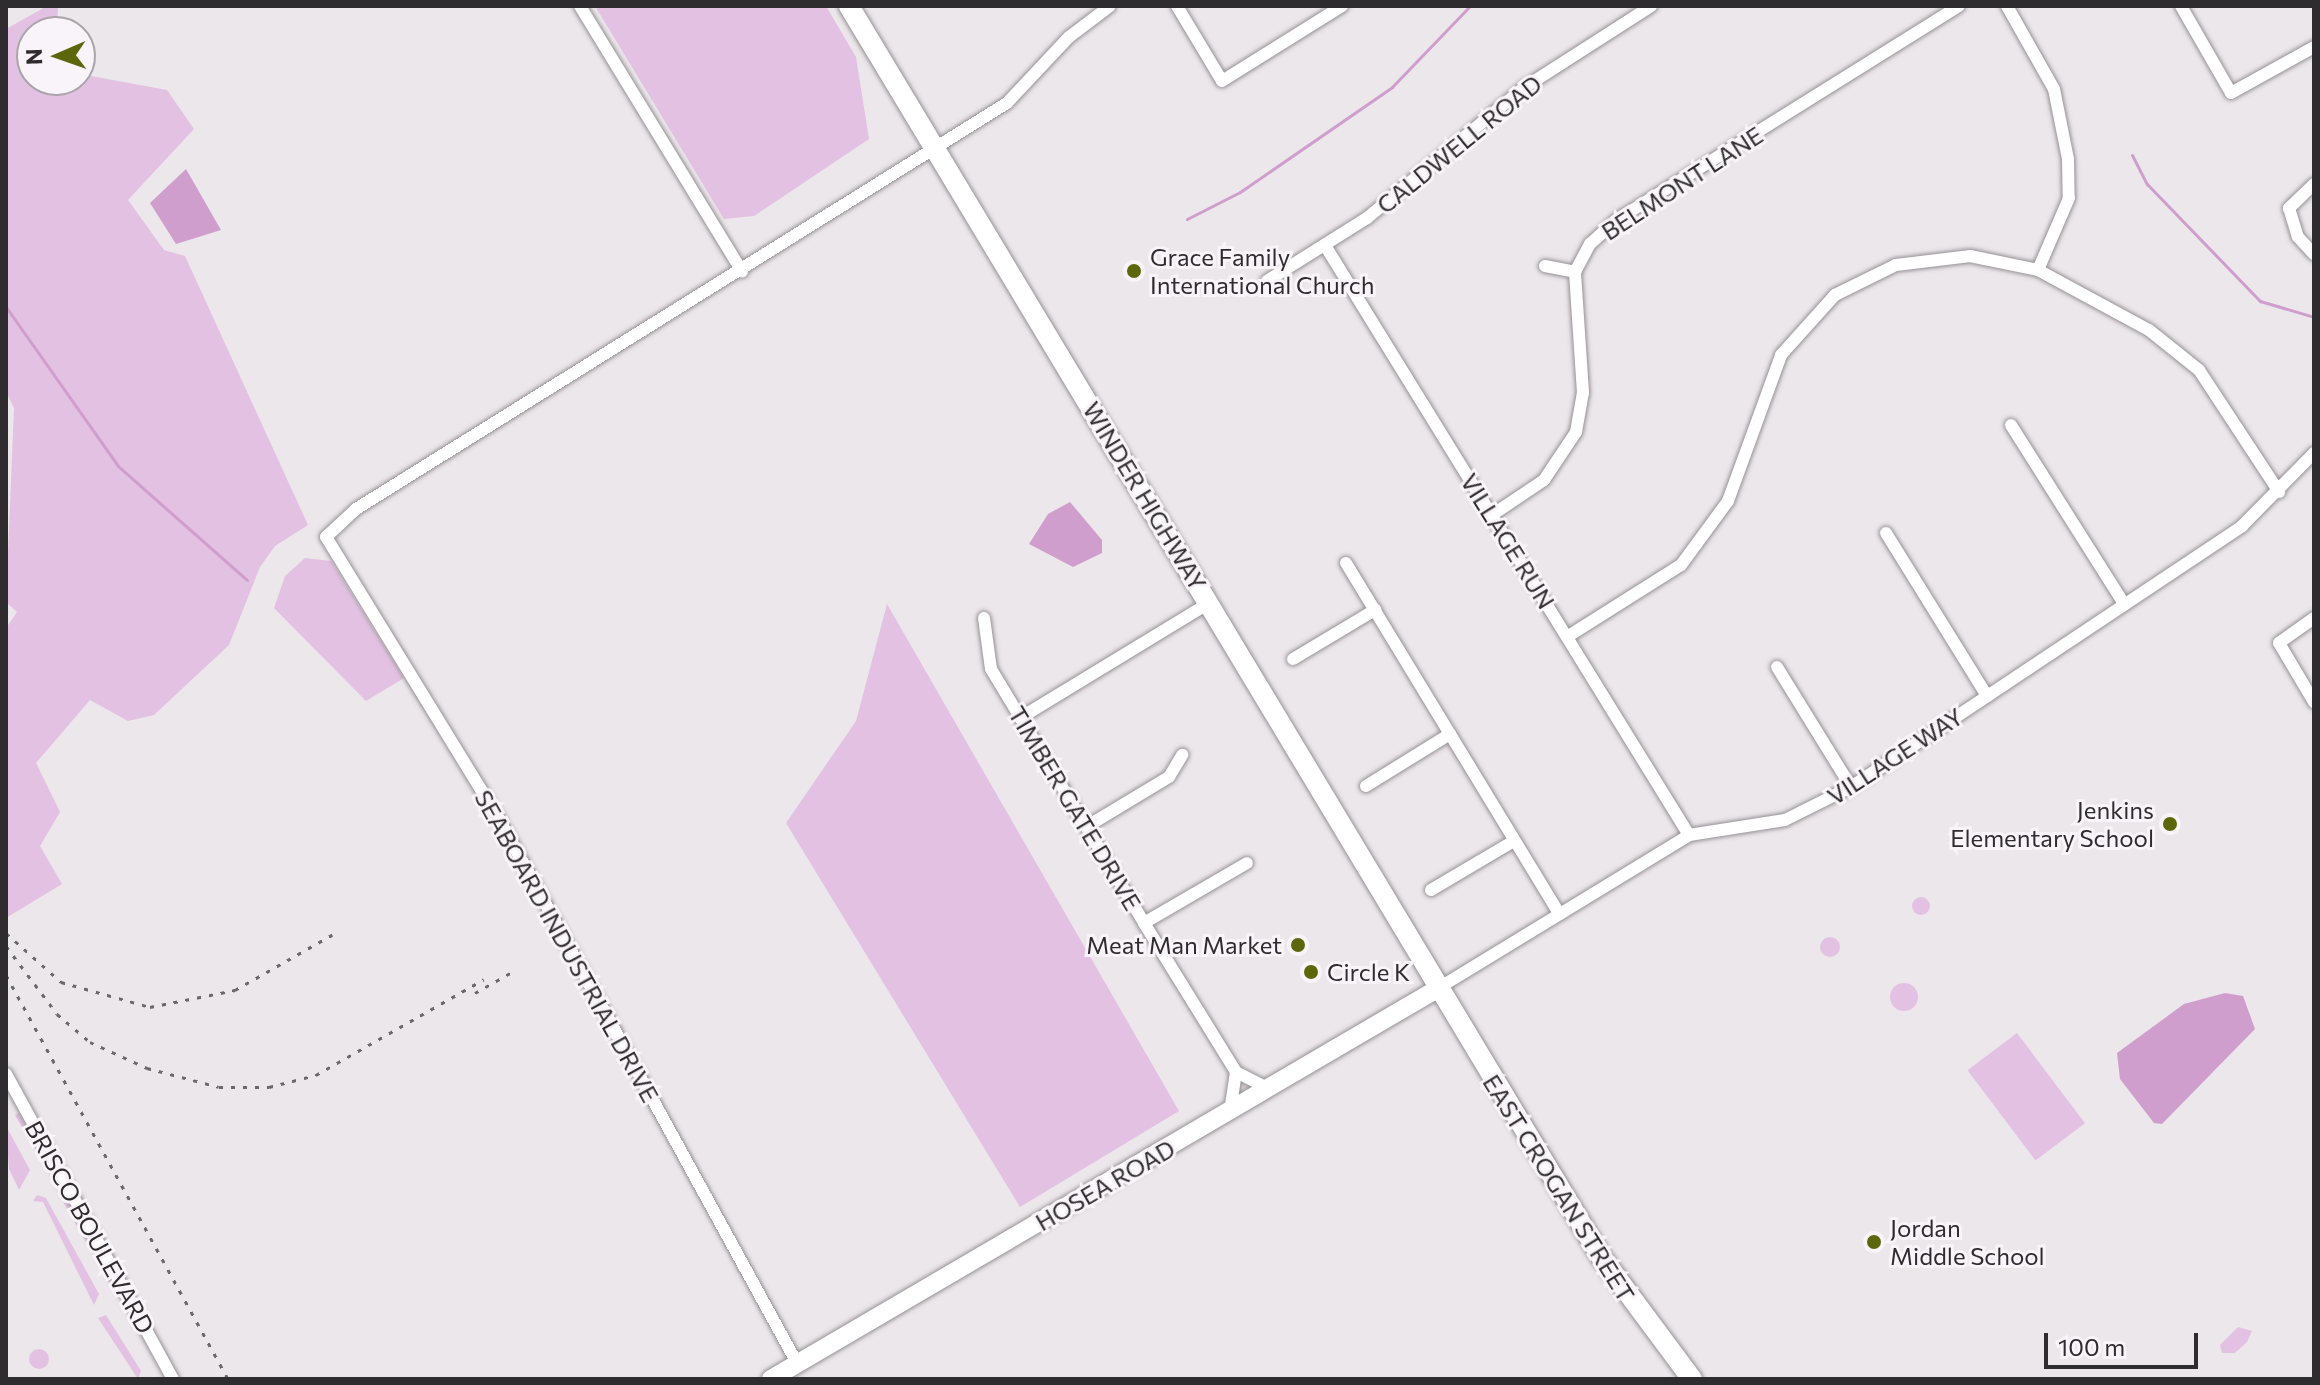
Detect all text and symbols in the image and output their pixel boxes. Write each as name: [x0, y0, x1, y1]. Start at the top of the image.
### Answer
north arrow: [16, 16, 96, 96]
text: N: [20, 48, 47, 66]
street label: CALDWELL ROAD: [1371, 69, 1547, 219]
street label: BELMONT LANE: [1596, 120, 1768, 246]
place label: Grace Family International Church: [1150, 243, 1374, 299]
marker: Grace Family International Church: [1125, 262, 1143, 280]
street label: WINDER HIGHWAY: [1077, 396, 1213, 596]
street label: VILLAGE RUN: [1455, 468, 1561, 614]
street label: TIMBER GATE DRIVE: [1003, 701, 1147, 915]
street label: VILLAGE WAY: [1822, 702, 1968, 810]
street label: SEABOARD INDUSTRIAL DRIVE: [469, 785, 665, 1107]
place label: Jenkins Elementary School: [1950, 796, 2154, 852]
marker: Jenkins Elementary School: [2161, 815, 2179, 833]
place label: Meat Man Market: [1086, 931, 1282, 959]
marker: Meat Man Market: [1289, 936, 1307, 954]
place label: Circle K: [1327, 958, 1410, 986]
marker: Circle K: [1302, 963, 1320, 981]
street label: EAST CROGAN STREET: [1477, 1069, 1641, 1307]
street label: BRISCO BOULEVARD: [20, 1116, 160, 1338]
street label: HOSEA ROAD: [1030, 1134, 1180, 1236]
place label: Jordan Middle School: [1890, 1214, 2045, 1270]
marker: Jordan Middle School: [1865, 1233, 1883, 1251]
scale bar: [2048, 1317, 2202, 1367]
text: 100 m: [2058, 1332, 2125, 1361]

